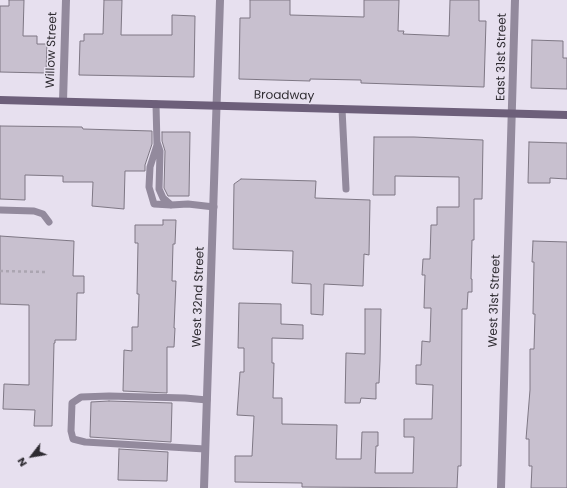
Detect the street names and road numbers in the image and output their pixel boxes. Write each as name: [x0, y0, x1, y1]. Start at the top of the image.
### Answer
street label: Willow Street: [43, 12, 61, 88]
street label: East 31st Street: [494, 13, 510, 101]
street label: Broadway: [254, 88, 314, 104]
street label: West 32nd Street: [190, 246, 208, 348]
street label: West 31st Street: [486, 254, 504, 348]

